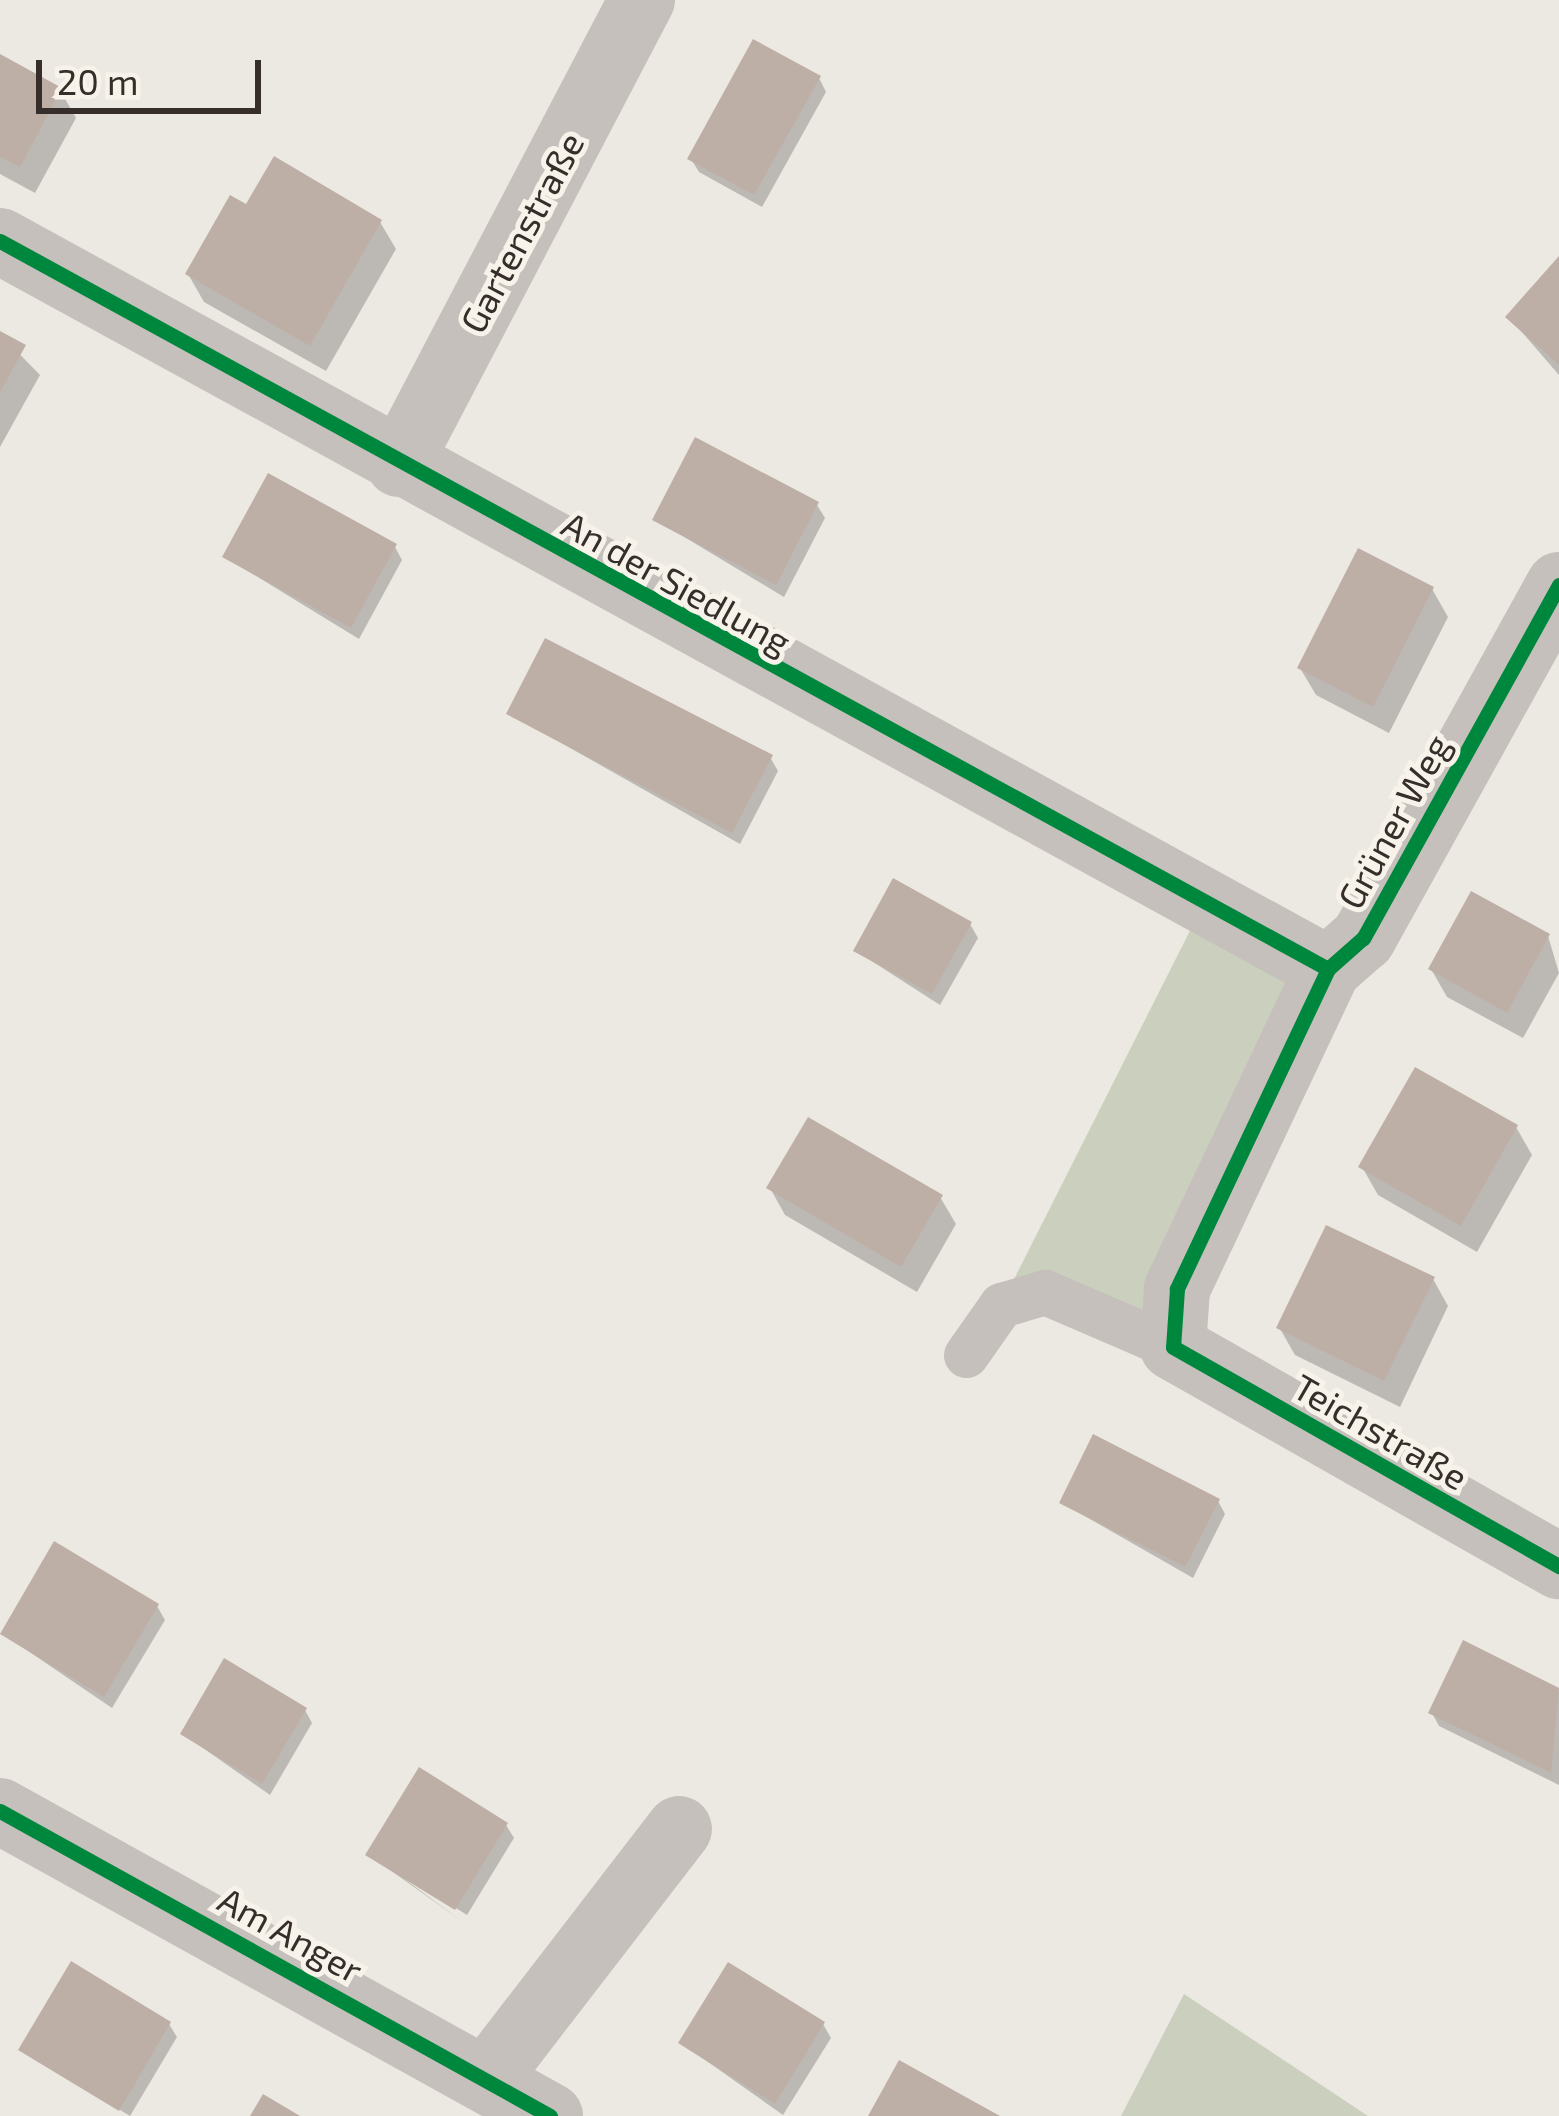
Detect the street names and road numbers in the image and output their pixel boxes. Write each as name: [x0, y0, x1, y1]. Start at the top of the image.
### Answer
street label: Gartenstraße: [450, 124, 592, 340]
street label: An der Siedlung: [555, 501, 799, 663]
street label: Grüner Weg: [1327, 726, 1459, 916]
street label: Teichstraße: [1286, 1364, 1476, 1498]
street label: Am Anger: [211, 1877, 371, 1991]

